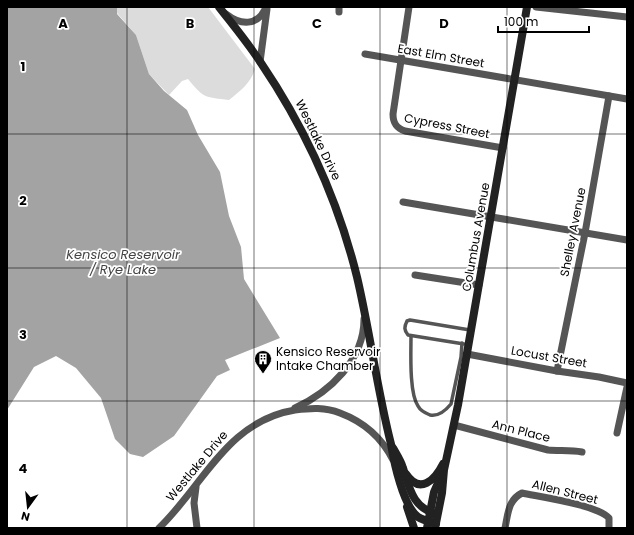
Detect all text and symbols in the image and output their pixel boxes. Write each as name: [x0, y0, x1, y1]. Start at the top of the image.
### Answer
scale bar: [498, 8, 589, 34]
text: 100 m: [504, 13, 538, 30]
text: A: [58, 14, 68, 33]
text: B: [186, 14, 195, 33]
text: C: [312, 14, 322, 33]
text: D: [439, 14, 449, 33]
street label: East Elm Street: [396, 40, 486, 72]
text: 1: [21, 57, 25, 76]
street label: Westlake Drive: [292, 97, 345, 183]
street label: Cypress Street: [403, 109, 491, 142]
street label: Columbus Avenue: [458, 181, 493, 293]
street label: Shelley Avenue: [556, 186, 589, 278]
text: 2: [19, 191, 27, 210]
water label: Kensico Reservoir / Rye Lake: [66, 245, 181, 279]
text: 3: [19, 325, 27, 344]
street label: Locust Street: [510, 341, 588, 372]
place label: Kensico Reservoir Intake Chamber: [276, 343, 381, 374]
building icon: Kensico Reservoir Intake Chamber: [253, 349, 273, 374]
street label: Ann Place: [490, 415, 552, 446]
street label: Westlake Drive: [162, 427, 231, 505]
text: 4: [19, 459, 28, 478]
street label: Allen Street: [530, 475, 600, 508]
north arrow: [8, 487, 48, 527]
text: N: [19, 508, 31, 525]

